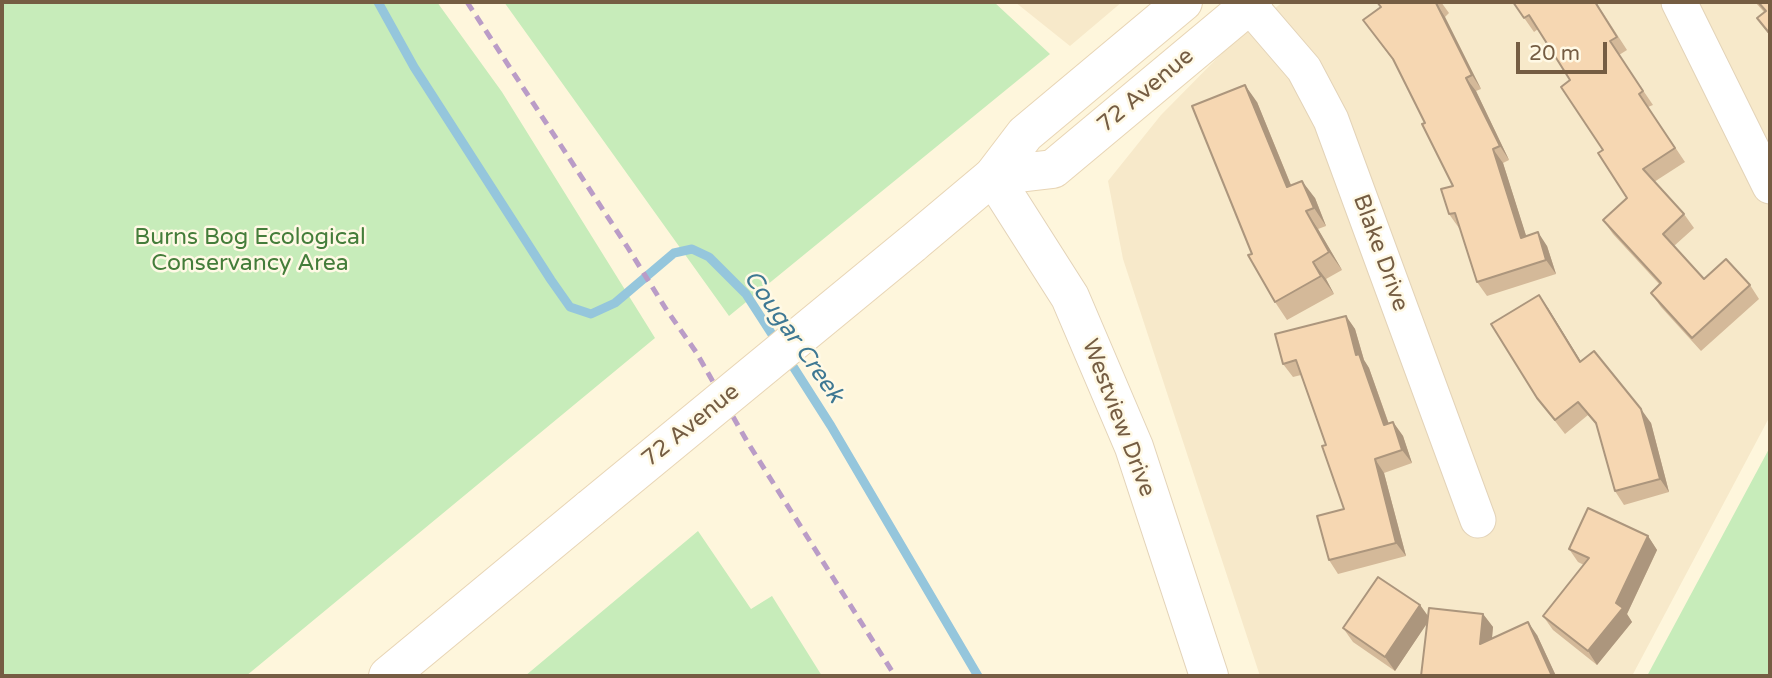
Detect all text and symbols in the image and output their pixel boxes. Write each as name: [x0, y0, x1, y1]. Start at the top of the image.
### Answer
scale bar: [1520, 28, 1611, 72]
text: 20 m: [1529, 41, 1580, 66]
street label: 72 Avenue: [1092, 43, 1200, 139]
street label: Blake Drive: [1346, 191, 1414, 315]
park label: Burns Bog Ecological Conservancy Area: [134, 224, 366, 278]
water label: Cougar Creek: [737, 265, 849, 409]
street label: Westview Drive: [1075, 335, 1161, 501]
street label: 72 Avenue: [637, 378, 745, 474]

